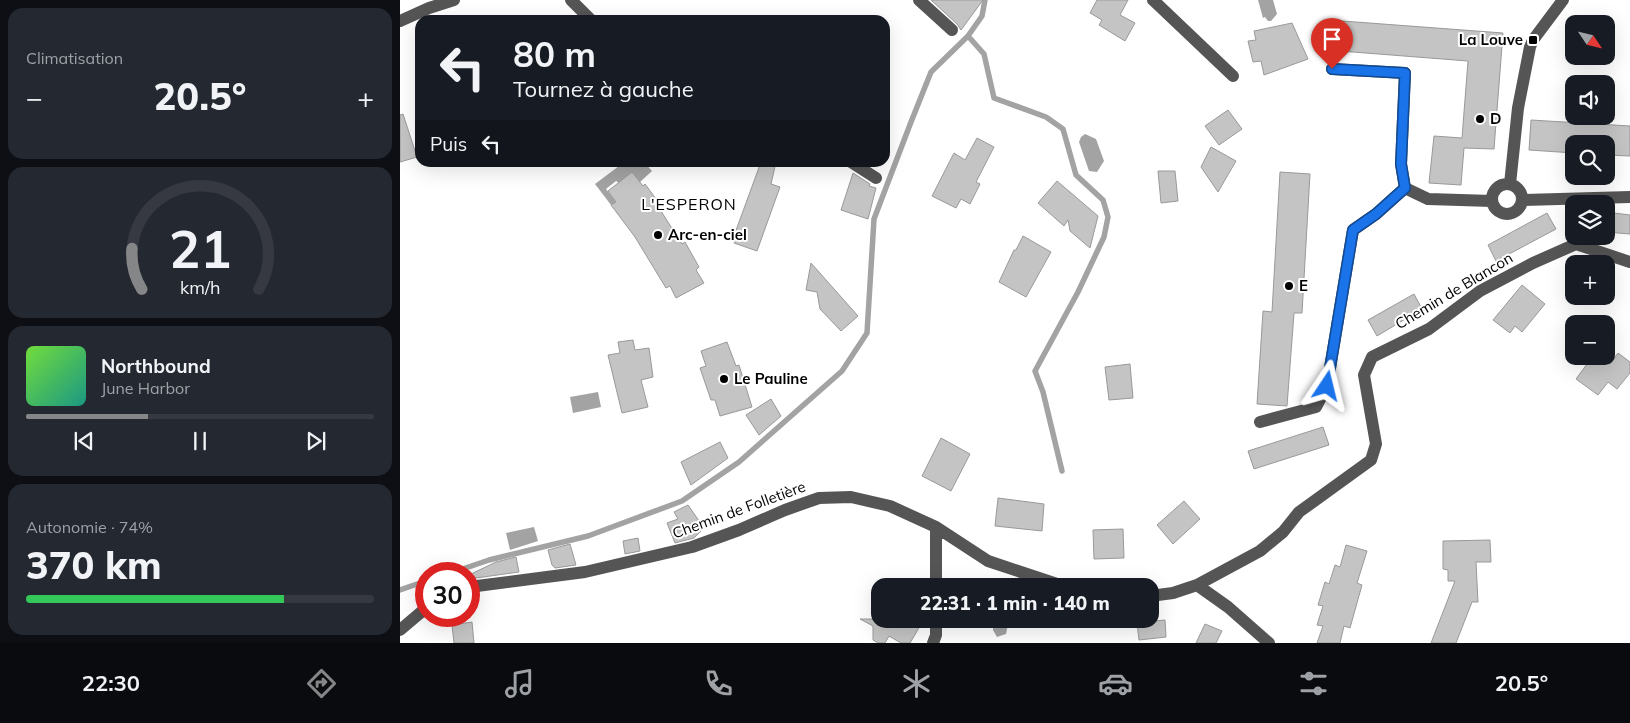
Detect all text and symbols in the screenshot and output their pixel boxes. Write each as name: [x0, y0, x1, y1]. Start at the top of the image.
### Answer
north arrow: [1565, 15, 1615, 65]
map controls: [1565, 15, 1615, 365]
pin: [1311, 18, 1353, 69]
icon: arrive: [1318, 25, 1346, 53]
place label: La Louve: [1459, 30, 1523, 49]
text: 80 m: [513, 32, 596, 76]
marker: La Louve: [1527, 34, 1539, 46]
icon: left: [430, 35, 495, 100]
text: Climatisation: [26, 48, 123, 68]
text: 20.5°: [154, 72, 246, 120]
text: Tournez à gauche: [513, 75, 694, 103]
button: sound: [1565, 75, 1615, 125]
text: −: [26, 80, 43, 115]
text: +: [357, 80, 374, 115]
place label: D: [1490, 109, 1501, 128]
marker: D: [1474, 113, 1486, 125]
icon: left: [477, 130, 505, 158]
text: Puis: [430, 132, 467, 156]
button: search: [1565, 135, 1615, 185]
district label: L'ESPERON: [641, 194, 737, 214]
button: layers: [1565, 195, 1615, 245]
text: 21: [169, 216, 231, 281]
place label: Arc-en-ciel: [668, 225, 747, 244]
marker: Arc-en-ciel: [652, 229, 664, 241]
street label: Chemin de Blancon: [1391, 248, 1516, 333]
button: +: [1565, 255, 1615, 305]
text: km/h: [180, 276, 220, 298]
place label: E: [1299, 276, 1308, 295]
marker: E: [1283, 280, 1295, 292]
button: −: [1565, 315, 1615, 365]
text: Northbound: [101, 354, 211, 378]
position arrow: [1300, 359, 1352, 411]
place label: Le Pauline: [734, 369, 808, 388]
marker: Le Pauline: [718, 373, 730, 385]
text: June Harbor: [101, 378, 190, 398]
icon: previous: [70, 427, 98, 455]
icon: pause: [186, 427, 214, 455]
icon: next: [302, 427, 330, 455]
street label: Chemin de Folletière: [670, 477, 808, 542]
text: Autonomie · 74%: [26, 517, 153, 537]
text: 370 km: [26, 541, 162, 589]
speed limit sign: 30: [415, 562, 480, 627]
text: 22:31 · 1 min · 140 m: [920, 591, 1110, 615]
icon: directions: [304, 666, 339, 701]
icon: music: [502, 666, 537, 701]
icon: phone: [701, 666, 736, 701]
icon: climate: [899, 666, 934, 701]
icon: car: [1098, 666, 1133, 701]
icon: filters: [1296, 666, 1331, 701]
text: 22:30: [82, 669, 140, 697]
text: 20.5°: [1495, 669, 1548, 697]

